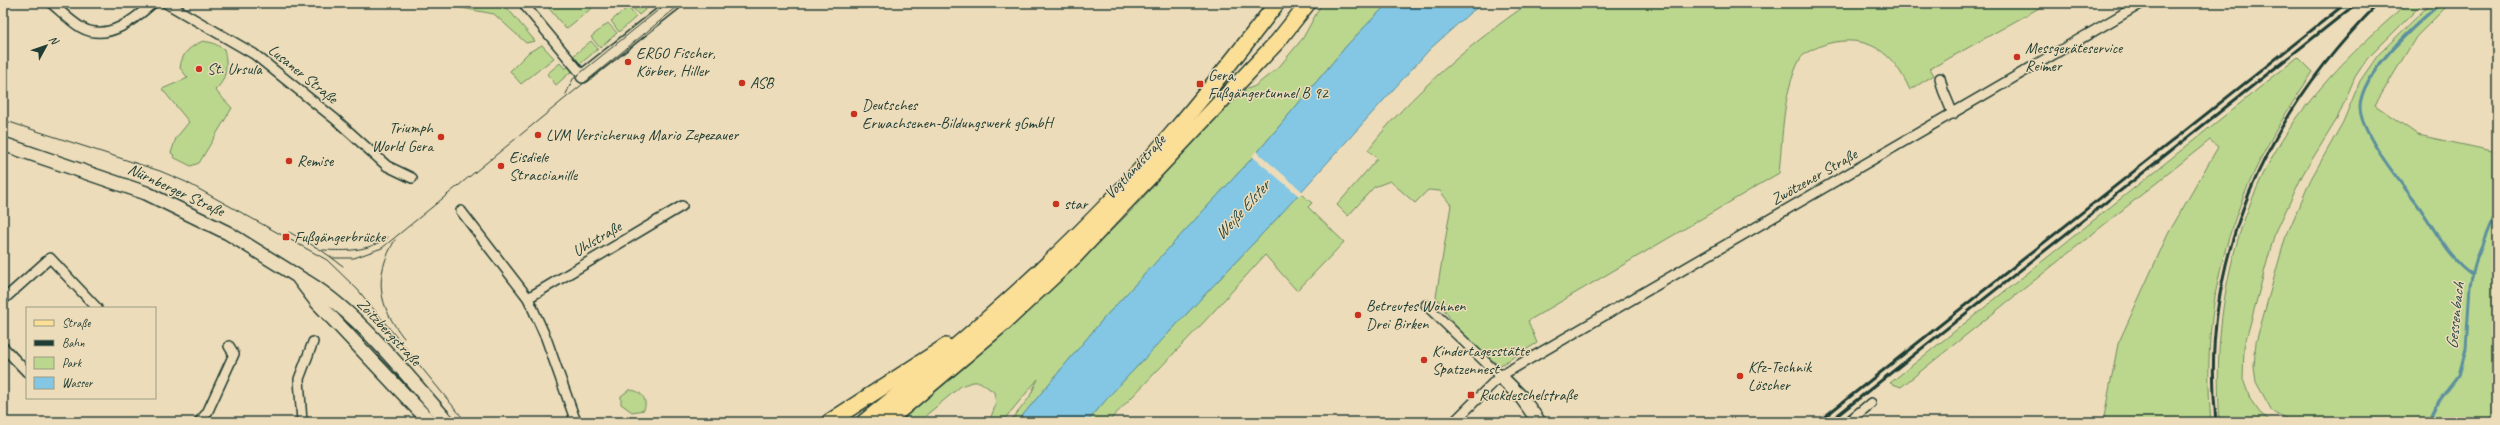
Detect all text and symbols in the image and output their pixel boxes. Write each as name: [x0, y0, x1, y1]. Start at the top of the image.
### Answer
north arrow: [26, 26, 66, 66]
text: N: [46, 32, 63, 48]
place label: Messgeräteservice Reimer: [2025, 38, 2124, 76]
street label: Lusaner Straße: [264, 40, 343, 109]
place label: ERGO Fischer, Körber, Hiller: [636, 43, 716, 81]
marker: Messgeräteservice Reimer: [2012, 52, 2022, 62]
marker: ERGO Fischer, Körber, Hiller: [623, 57, 633, 67]
place label: St. Ursula: [207, 59, 263, 79]
marker: St. Ursula: [194, 64, 204, 74]
place label: Gera, Fußgängertunnel B 92: [1208, 65, 1330, 103]
place label: ASB: [750, 73, 775, 93]
marker: ASB: [737, 78, 747, 88]
marker: Gera, Fußgängertunnel B 92: [1195, 79, 1205, 89]
place label: Deutsches Erwachsenen-Bildungswerk gGmbH: [862, 95, 1056, 133]
marker: Deutsches Erwachsenen-Bildungswerk gGmbH: [849, 109, 859, 119]
place label: Triumph World Gera: [372, 118, 435, 156]
place label: LVM Versicherung Mario Zepezauer: [546, 125, 739, 145]
street label: Vogtlandstraße: [1100, 129, 1171, 204]
marker: LVM Versicherung Mario Zepezauer: [533, 130, 543, 140]
marker: Triumph World Gera: [436, 132, 446, 142]
street label: Zwötzener Straße: [1767, 143, 1862, 210]
place label: Eisdiele Straccianille: [509, 147, 579, 185]
place label: Remise: [297, 151, 335, 171]
marker: Remise: [284, 156, 294, 166]
street label: Nürnberger Straße: [125, 159, 229, 222]
marker: Eisdiele Straccianille: [496, 161, 506, 171]
water label: Weiße Elster: [1210, 174, 1276, 244]
place label: star: [1064, 194, 1089, 214]
marker: star: [1051, 199, 1061, 209]
street label: Uhlstraße: [569, 216, 627, 261]
place label: Fußgängerbrücke: [294, 227, 387, 247]
marker: Fußgängerbrücke: [281, 232, 291, 242]
water label: Gessenbach: [2441, 280, 2469, 350]
street label: Zoitzbergstraße: [353, 294, 427, 371]
place label: Betreutes Wohnen Drei Birken: [1366, 296, 1466, 334]
legend: [26, 307, 156, 399]
marker: Betreutes Wohnen Drei Birken: [1353, 310, 1363, 320]
text: Straße: [62, 315, 91, 331]
text: Bahn: [62, 335, 85, 351]
place label: Kindertagesstätte Spatzennest: [1432, 341, 1531, 379]
text: Park: [62, 355, 83, 371]
marker: Kindertagesstätte Spatzennest: [1419, 355, 1429, 365]
place label: Kfz-Technik Löscher: [1748, 357, 1812, 395]
marker: Kfz-Technik Löscher: [1735, 371, 1745, 381]
text: Wasser: [62, 375, 94, 391]
place label: Ruckdeschelstraße: [1479, 385, 1579, 405]
marker: Ruckdeschelstraße: [1466, 390, 1476, 400]

